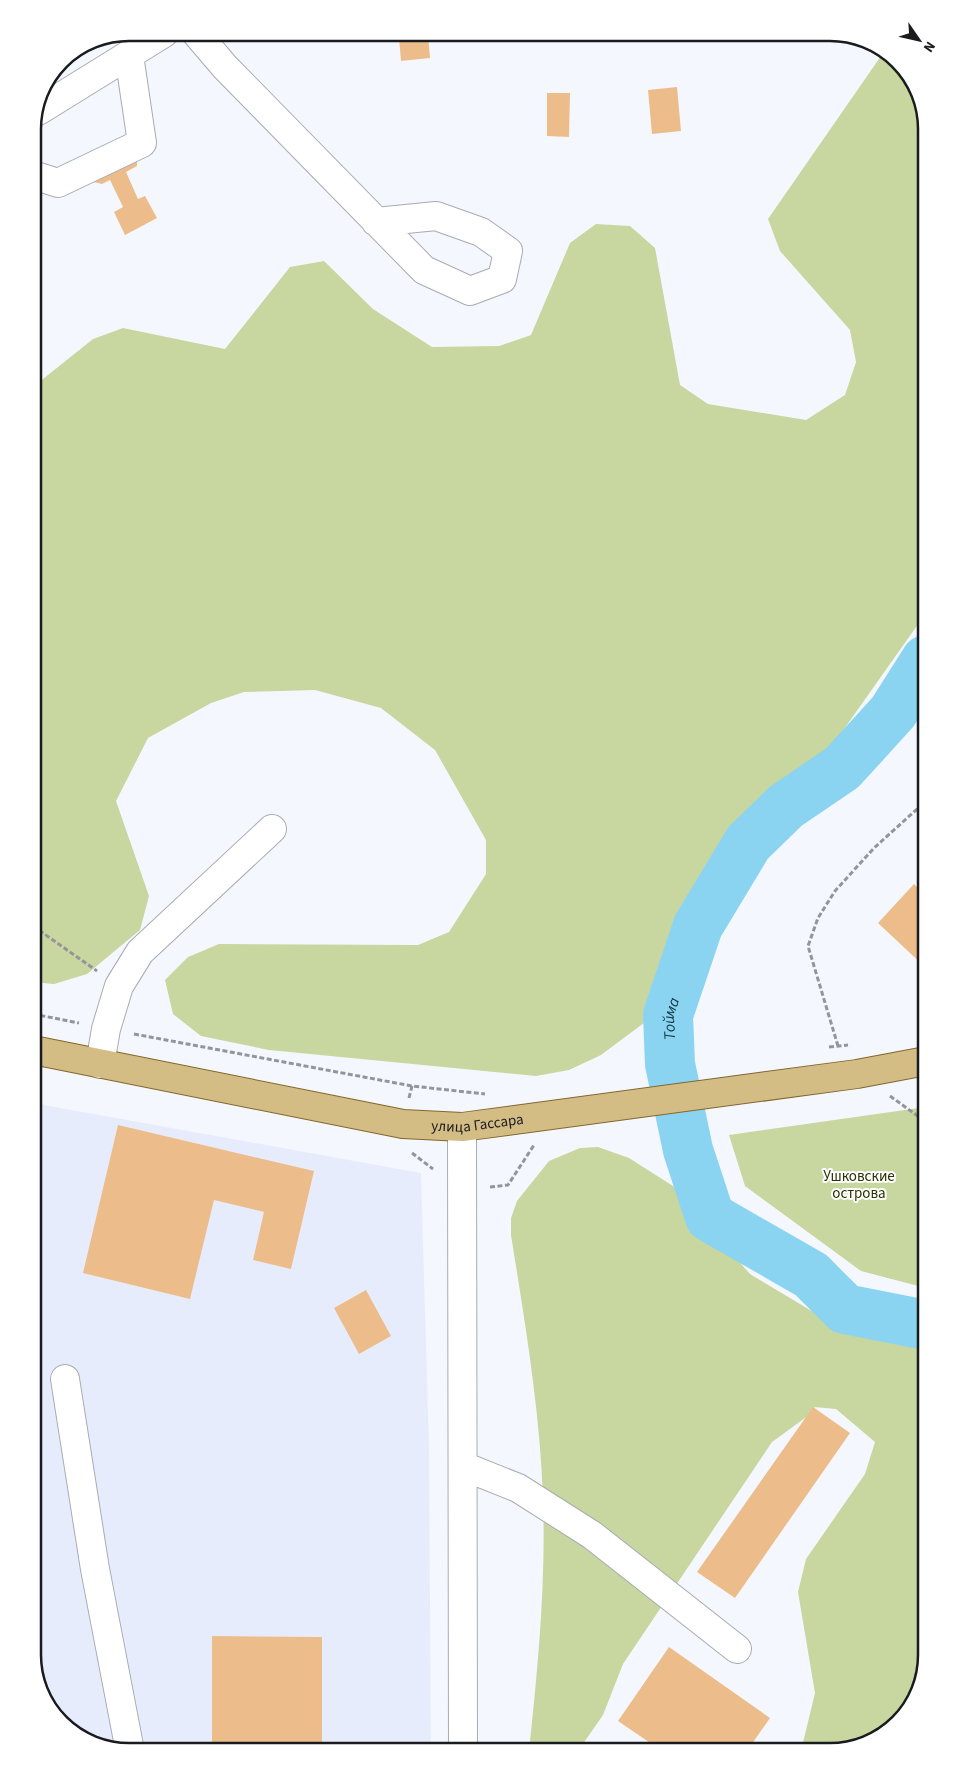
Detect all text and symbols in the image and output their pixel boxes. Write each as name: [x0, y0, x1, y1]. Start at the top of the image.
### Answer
north arrow: [894, 15, 944, 65]
text: N: [918, 37, 940, 56]
water label: Тойма: [658, 994, 685, 1041]
street label: улица Гассара: [431, 1109, 525, 1138]
park label: Ушковские острова: [823, 1166, 895, 1204]

